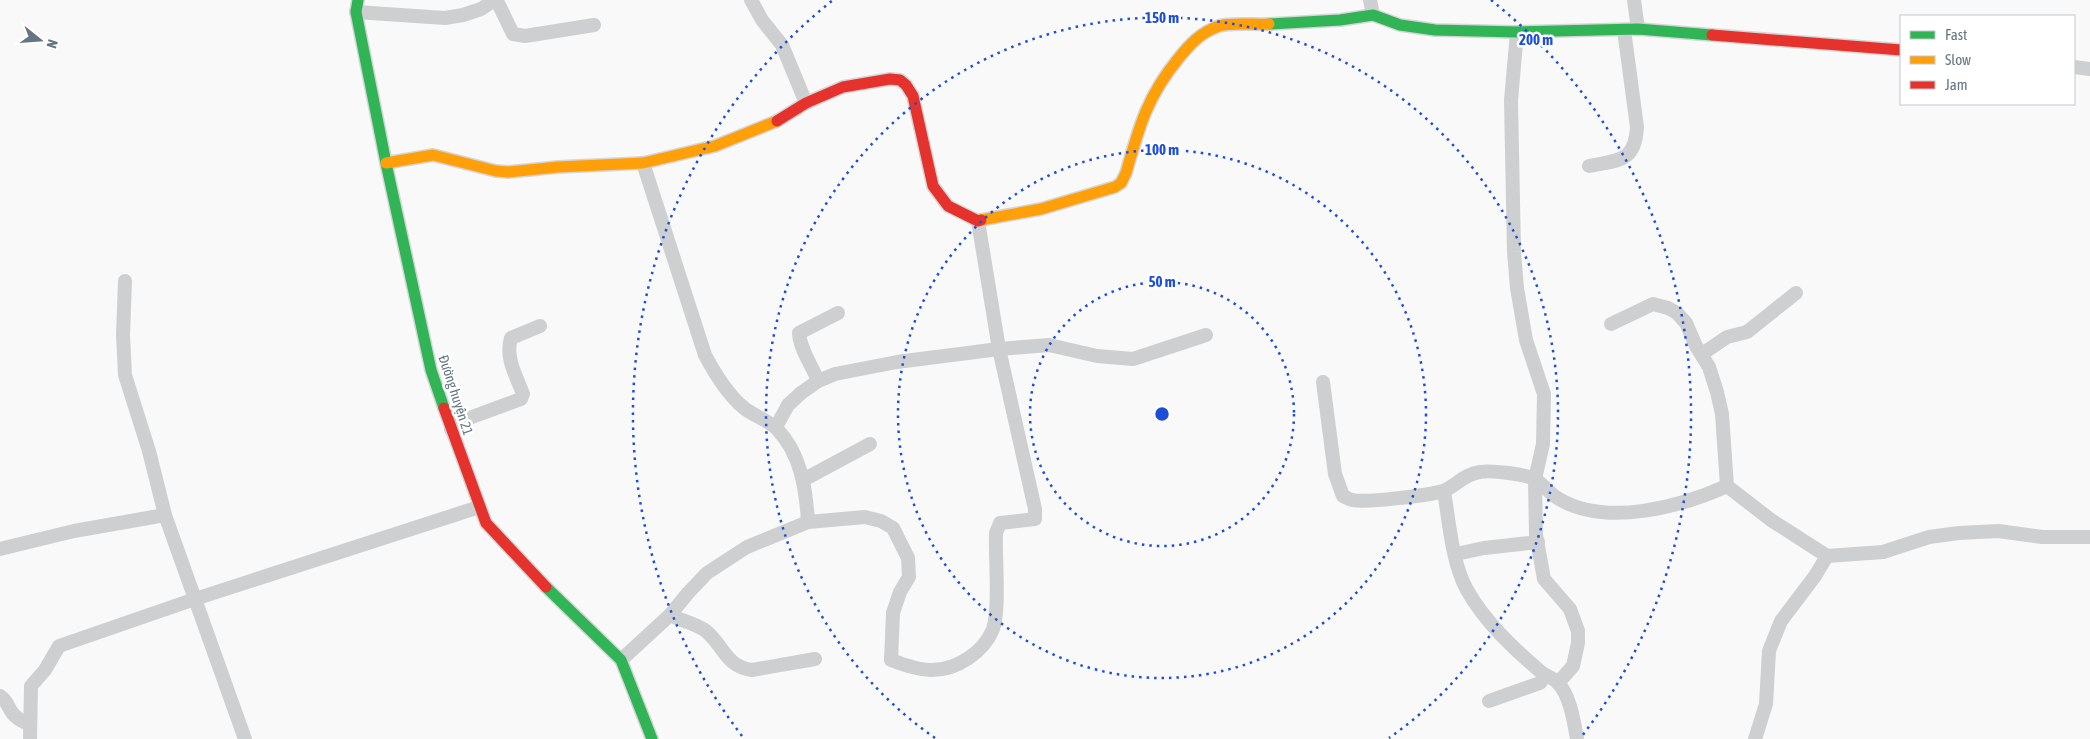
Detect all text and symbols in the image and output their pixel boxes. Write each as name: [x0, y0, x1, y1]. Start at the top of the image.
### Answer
text: 150 m: [1145, 9, 1179, 26]
north arrow: [15, 15, 65, 65]
legend: [1900, 15, 2075, 105]
text: Fast: [1945, 26, 1967, 43]
text: 200 m: [1519, 31, 1553, 48]
text: N: [44, 38, 61, 50]
text: Slow: [1945, 51, 1971, 68]
text: Jam: [1945, 76, 1968, 93]
text: 100 m: [1145, 141, 1179, 158]
text: 50 m: [1149, 273, 1176, 290]
street label: Đường huyện 21: [436, 353, 476, 437]
centre of rings: [1153, 405, 1171, 423]

